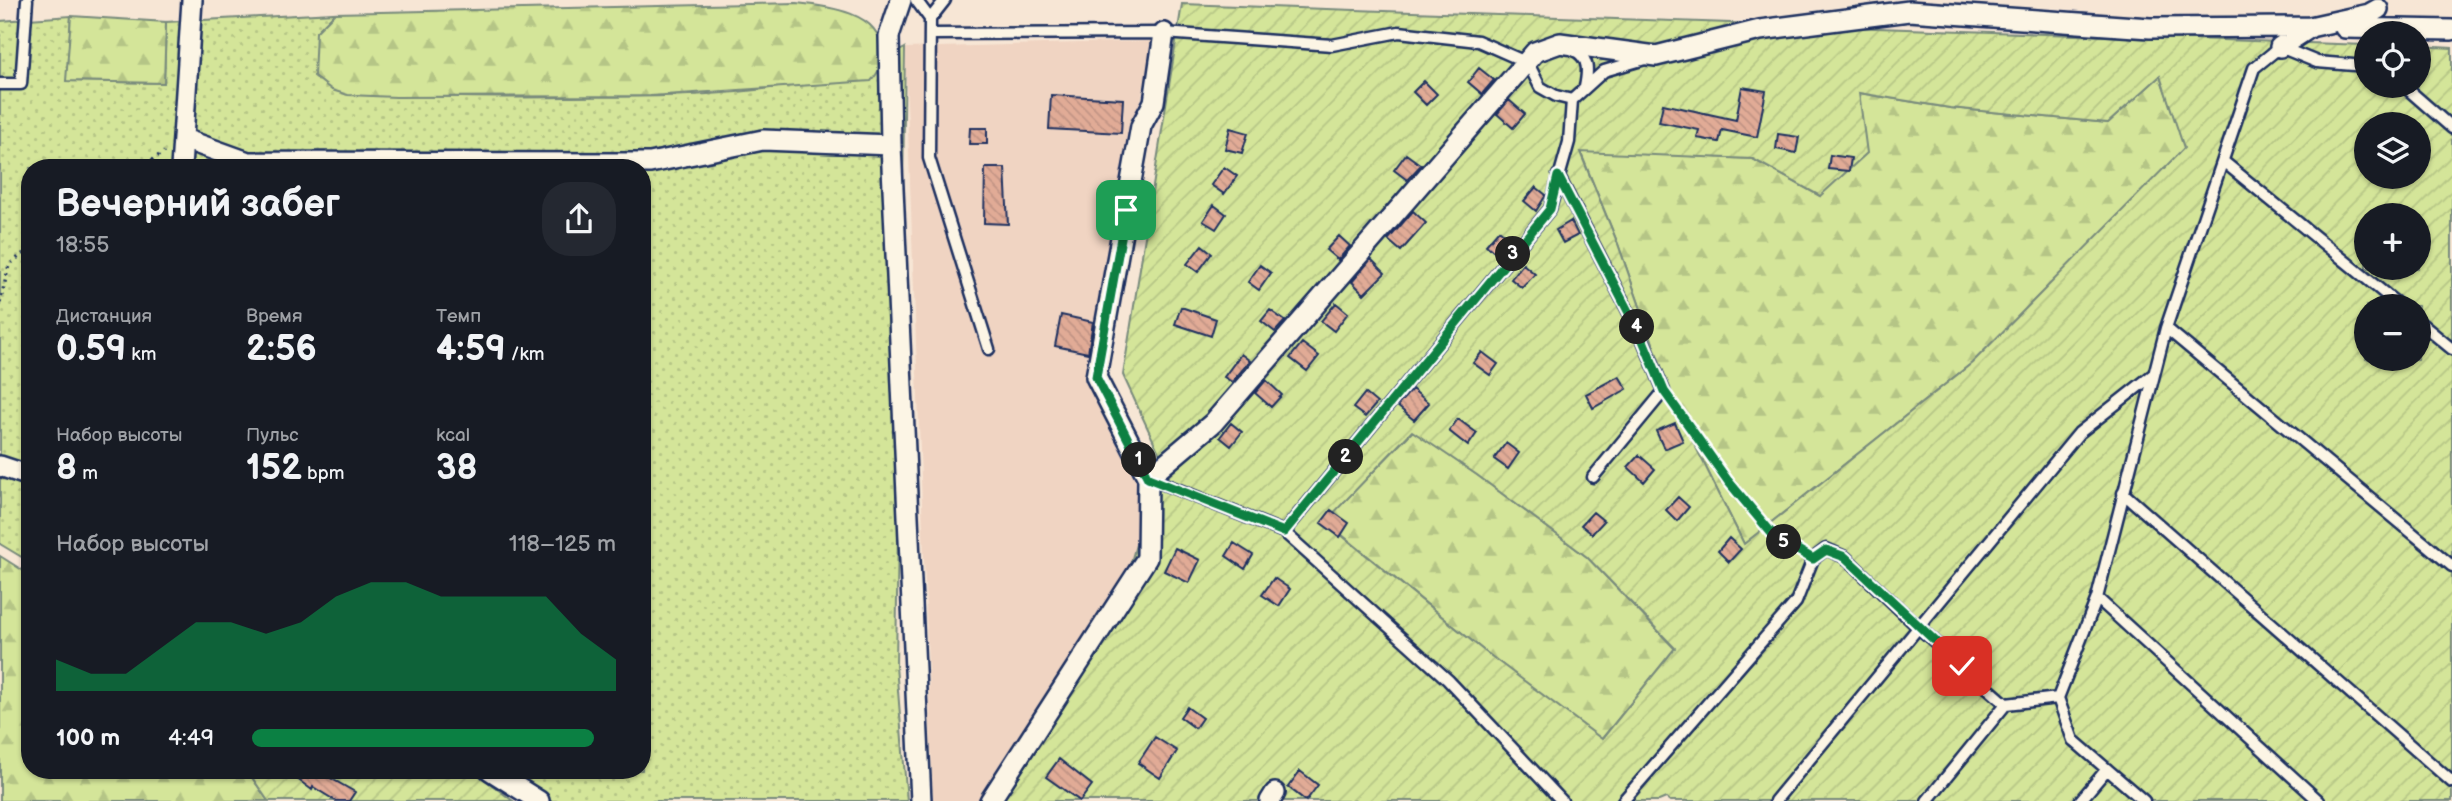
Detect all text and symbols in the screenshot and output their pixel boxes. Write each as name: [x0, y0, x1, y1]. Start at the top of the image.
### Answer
map controls: [2354, 21, 2431, 371]
button: locate: [2354, 21, 2431, 98]
button: layers: [2354, 112, 2431, 189]
pin: [1096, 180, 1156, 240]
text: Вечерний забег: [56, 182, 340, 227]
button: share: [542, 182, 616, 256]
icon: arrive: [1107, 191, 1145, 229]
button: +: [2354, 203, 2431, 280]
text: 18:55: [56, 231, 109, 259]
pin: 3: [1496, 236, 1530, 272]
text: 3: [1507, 242, 1518, 265]
button: −: [2354, 294, 2431, 371]
text: Дистанция: [56, 305, 152, 328]
text: Время: [246, 305, 302, 328]
text: Темп: [436, 305, 481, 328]
pin: 4: [1620, 310, 1654, 344]
text: 4: [1631, 315, 1642, 338]
text: 0.59: [56, 328, 126, 371]
text: 2:56: [246, 328, 317, 371]
text: 4:59: [436, 328, 506, 371]
text: km: [126, 343, 156, 366]
text: /km: [506, 343, 544, 366]
text: Набор высоты: [56, 424, 182, 447]
text: Пульс: [246, 424, 299, 447]
text: kcal: [436, 424, 470, 447]
pin: 2: [1328, 440, 1364, 475]
pin: 1: [1122, 442, 1156, 477]
text: 2: [1340, 445, 1351, 468]
text: 8: [56, 447, 77, 490]
text: 152: [246, 447, 302, 490]
text: 38: [436, 447, 477, 490]
text: 1: [1135, 448, 1143, 471]
text: m: [77, 462, 98, 485]
text: bpm: [302, 462, 344, 485]
pin: 5: [1766, 524, 1802, 560]
text: Набор высоты: [56, 530, 209, 558]
text: 118–125 m: [509, 530, 616, 558]
text: 5: [1778, 530, 1789, 553]
pin: [1932, 636, 1992, 696]
icon: check: [1943, 647, 1981, 685]
text: 100 m: [56, 724, 120, 752]
text: 4:49: [168, 724, 214, 752]

